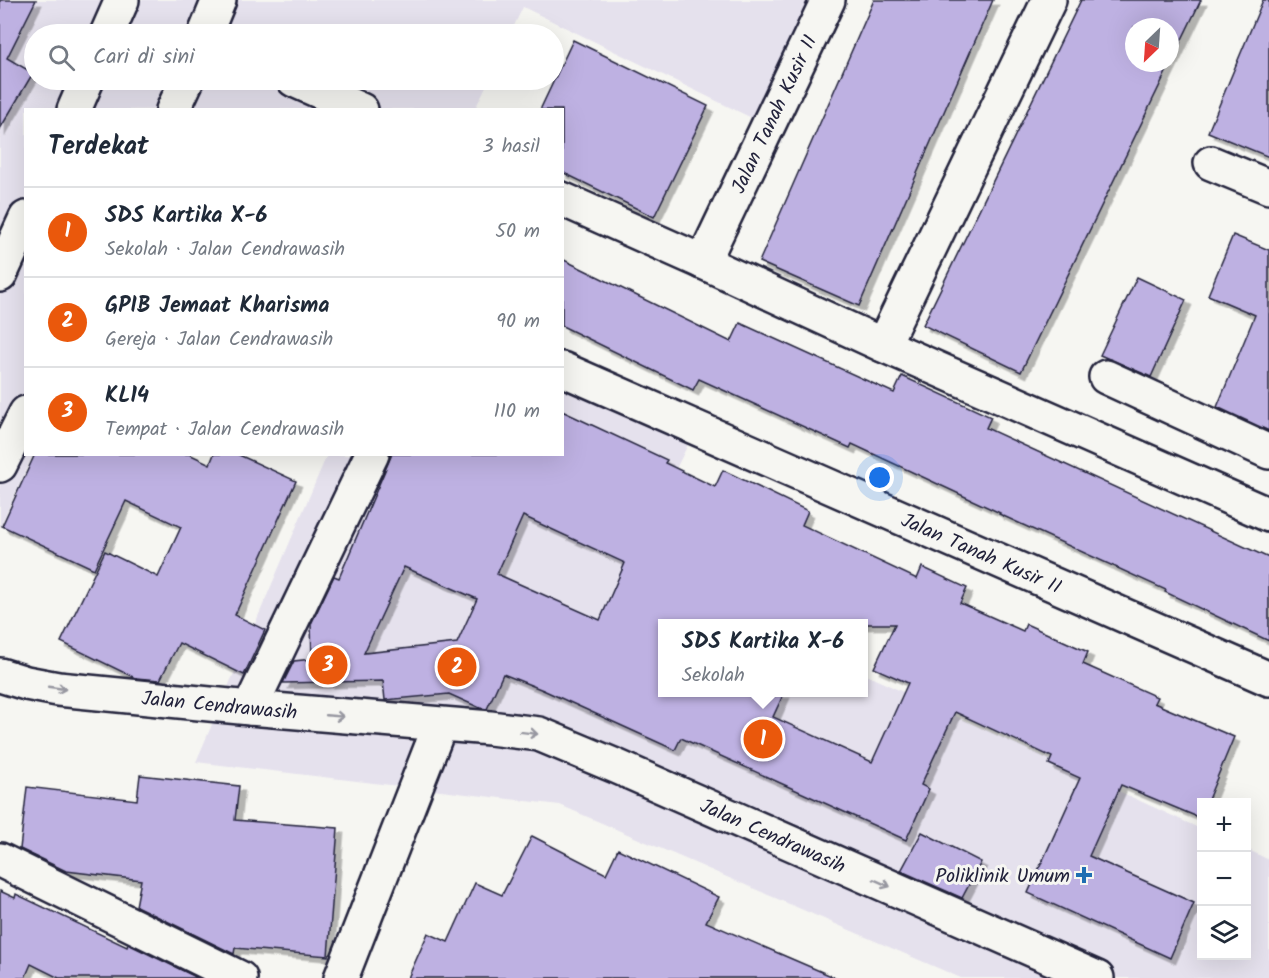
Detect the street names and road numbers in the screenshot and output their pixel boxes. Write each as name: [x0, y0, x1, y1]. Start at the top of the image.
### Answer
street label: Jalan Tanah Kusir II: [724, 30, 827, 200]
street label: Jalan Tanah Kusir II: [895, 505, 1066, 604]
street label: Jalan Cendrawasih: [140, 683, 298, 730]
street label: Jalan Cendrawasih: [694, 791, 850, 883]

